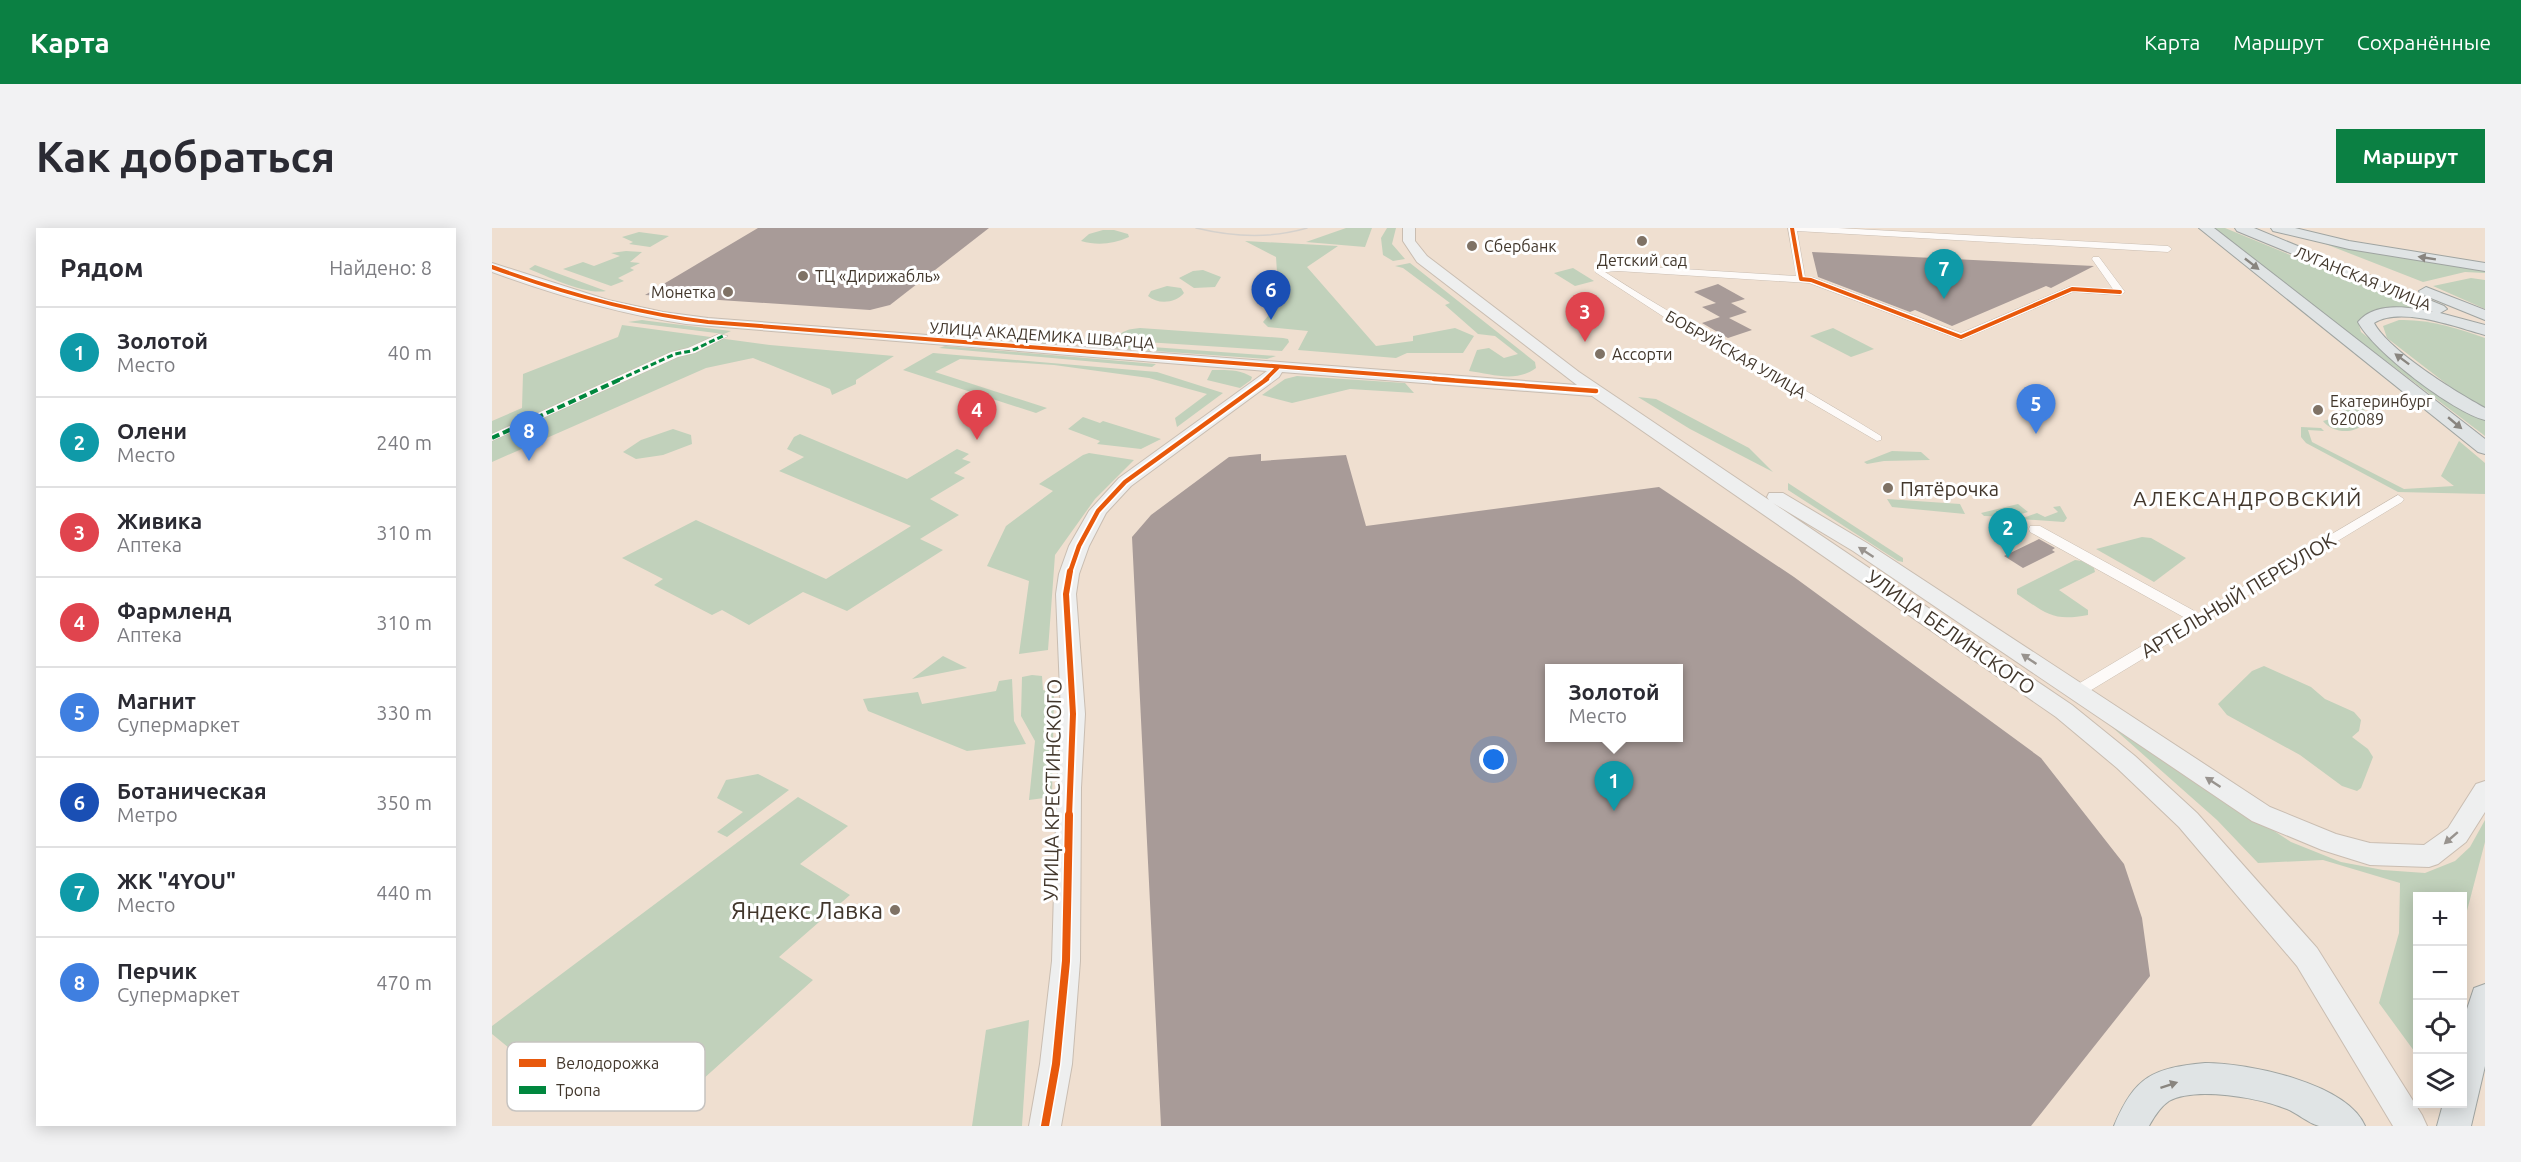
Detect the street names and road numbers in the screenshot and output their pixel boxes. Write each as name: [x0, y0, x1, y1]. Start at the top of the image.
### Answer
street label: ЛУГАНСКАЯ УЛИЦА: [2292, 242, 2435, 314]
street label: БОБРУЙСКАЯ УЛИЦА: [1663, 306, 1810, 402]
street label: УЛИЦА АКАДЕМИКА ШВАРЦА: [929, 318, 1156, 352]
street label: АРТЕЛЬНЫЙ ПЕРЕУЛОК: [2136, 528, 2340, 662]
street label: УЛИЦА БЕЛИНСКОГО: [1862, 565, 2040, 699]
street label: УЛИЦА КРЕСТИНСКОГО: [1039, 679, 1065, 901]

